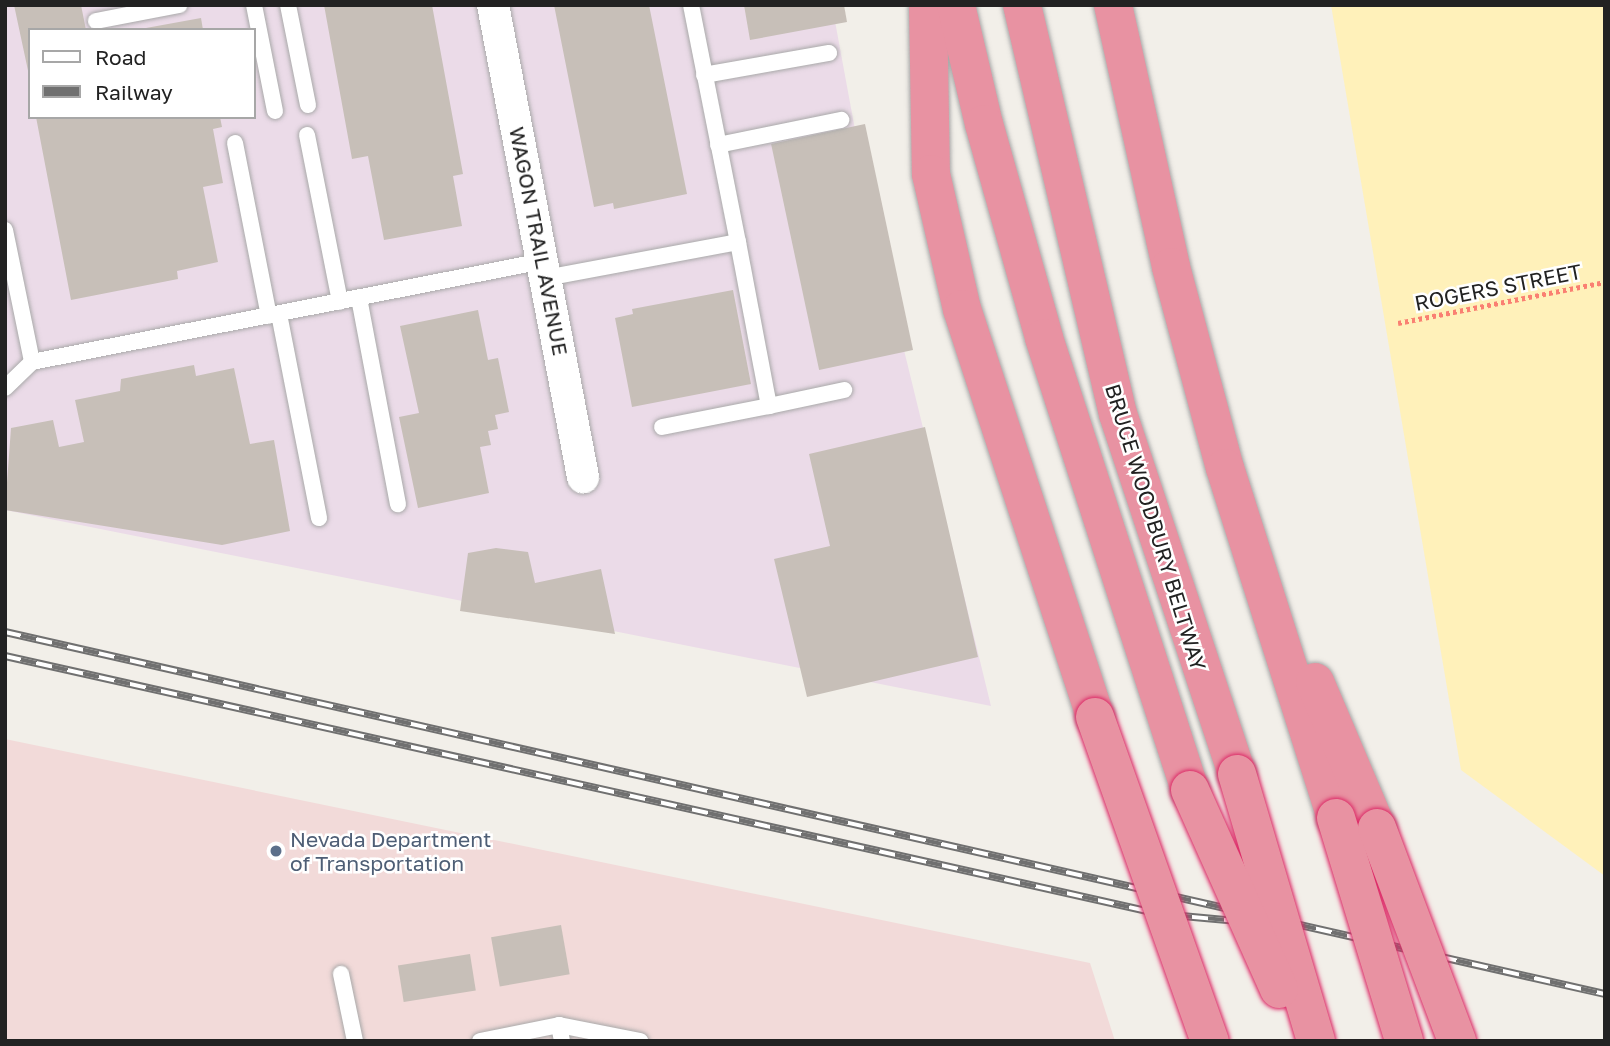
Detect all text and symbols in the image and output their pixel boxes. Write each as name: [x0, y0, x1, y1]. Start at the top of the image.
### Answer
legend: [28, 28, 256, 119]
text: Road: [95, 44, 146, 70]
text: Railway: [95, 79, 173, 105]
street label: WAGON TRAIL AVENUE: [504, 125, 574, 357]
street label: ROGERS STREET: [1412, 258, 1584, 316]
street label: BRUCE WOODBURY BELTWAY: [1100, 381, 1212, 673]
place label: Nevada Department of Transportation: [290, 826, 491, 876]
marker: Nevada Department of Transportation: [268, 843, 284, 859]

